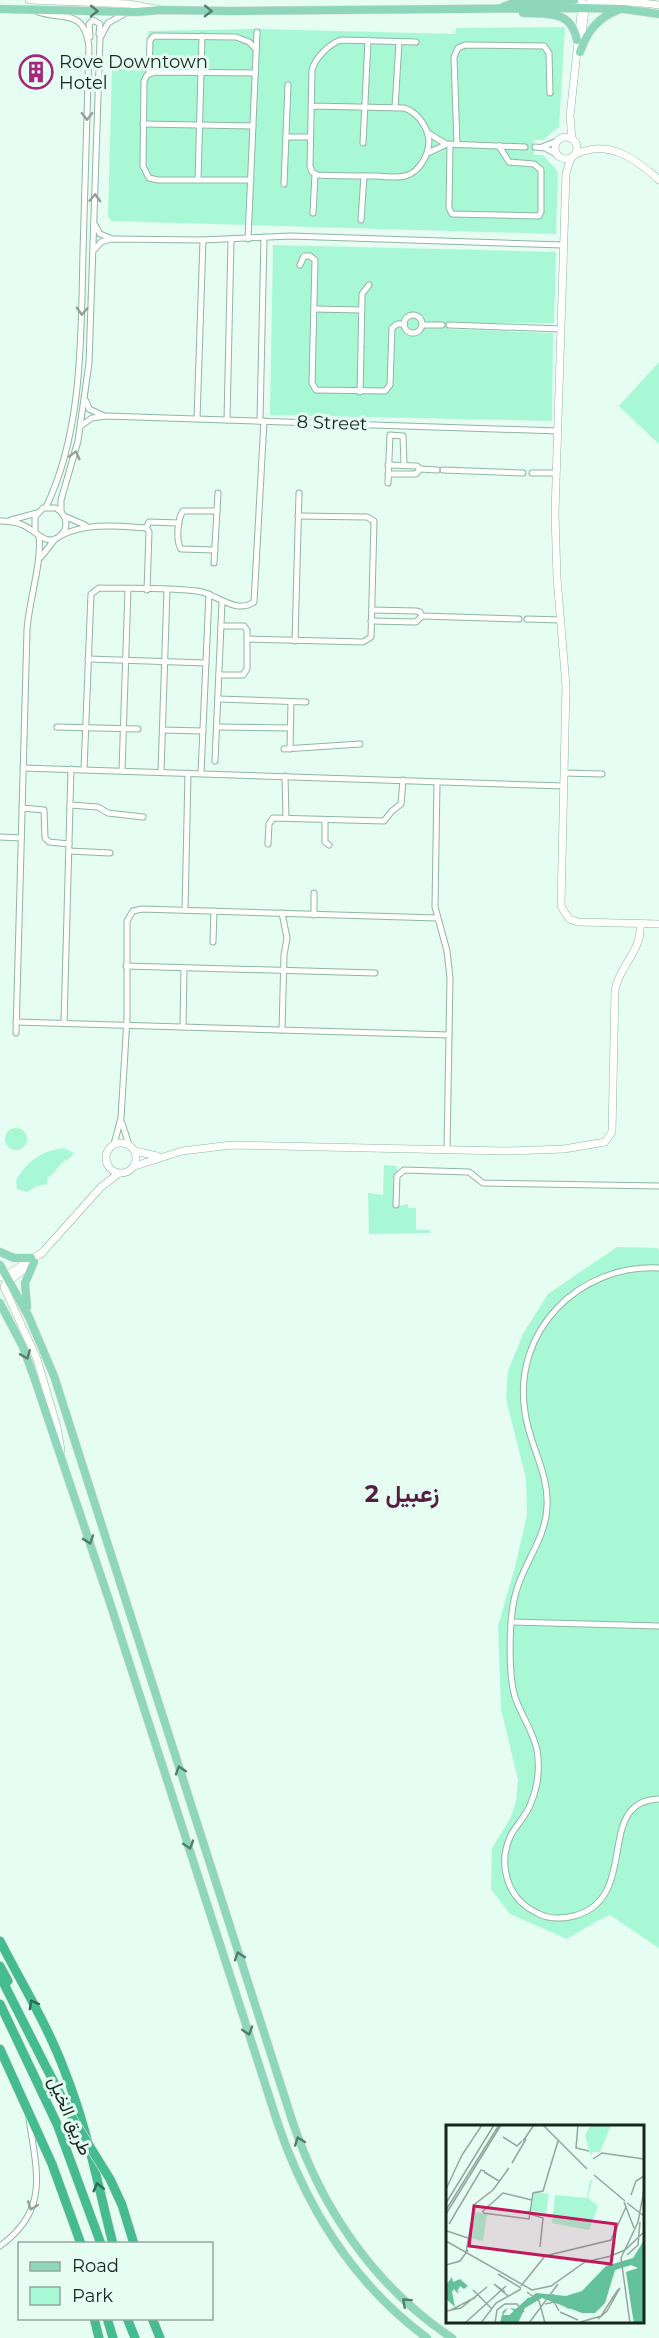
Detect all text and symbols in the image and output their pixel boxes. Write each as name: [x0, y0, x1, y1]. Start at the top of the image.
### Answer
one-way arrow: [89, 5, 98, 17]
one-way arrow: [203, 5, 212, 17]
place label: Rove Downtown Hotel: [59, 51, 208, 94]
building icon: Rove Downtown Hotel: [18, 54, 54, 90]
one-way arrow: [80, 112, 93, 121]
one-way arrow: [89, 194, 102, 203]
one-way arrow: [75, 307, 88, 316]
street label: 8 Street: [296, 411, 368, 435]
one-way arrow: [67, 450, 80, 460]
one-way arrow: [19, 1349, 31, 1360]
district label: زعبيل 2: [365, 1479, 439, 1509]
one-way arrow: [82, 1534, 94, 1545]
one-way arrow: [175, 1765, 187, 1776]
one-way arrow: [181, 1839, 194, 1850]
one-way arrow: [234, 1951, 247, 1962]
one-way arrow: [29, 2000, 40, 2010]
one-way arrow: [241, 2025, 253, 2036]
street label: طريق الخيل: [44, 2073, 96, 2159]
inset map: [446, 2125, 644, 2323]
one-way arrow: [294, 2136, 307, 2147]
one-way arrow: [93, 2182, 105, 2193]
one-way arrow: [26, 2200, 39, 2211]
legend: [18, 2242, 213, 2320]
text: Road: [72, 2255, 119, 2277]
text: Park: [72, 2285, 113, 2307]
one-way arrow: [402, 2298, 413, 2309]

